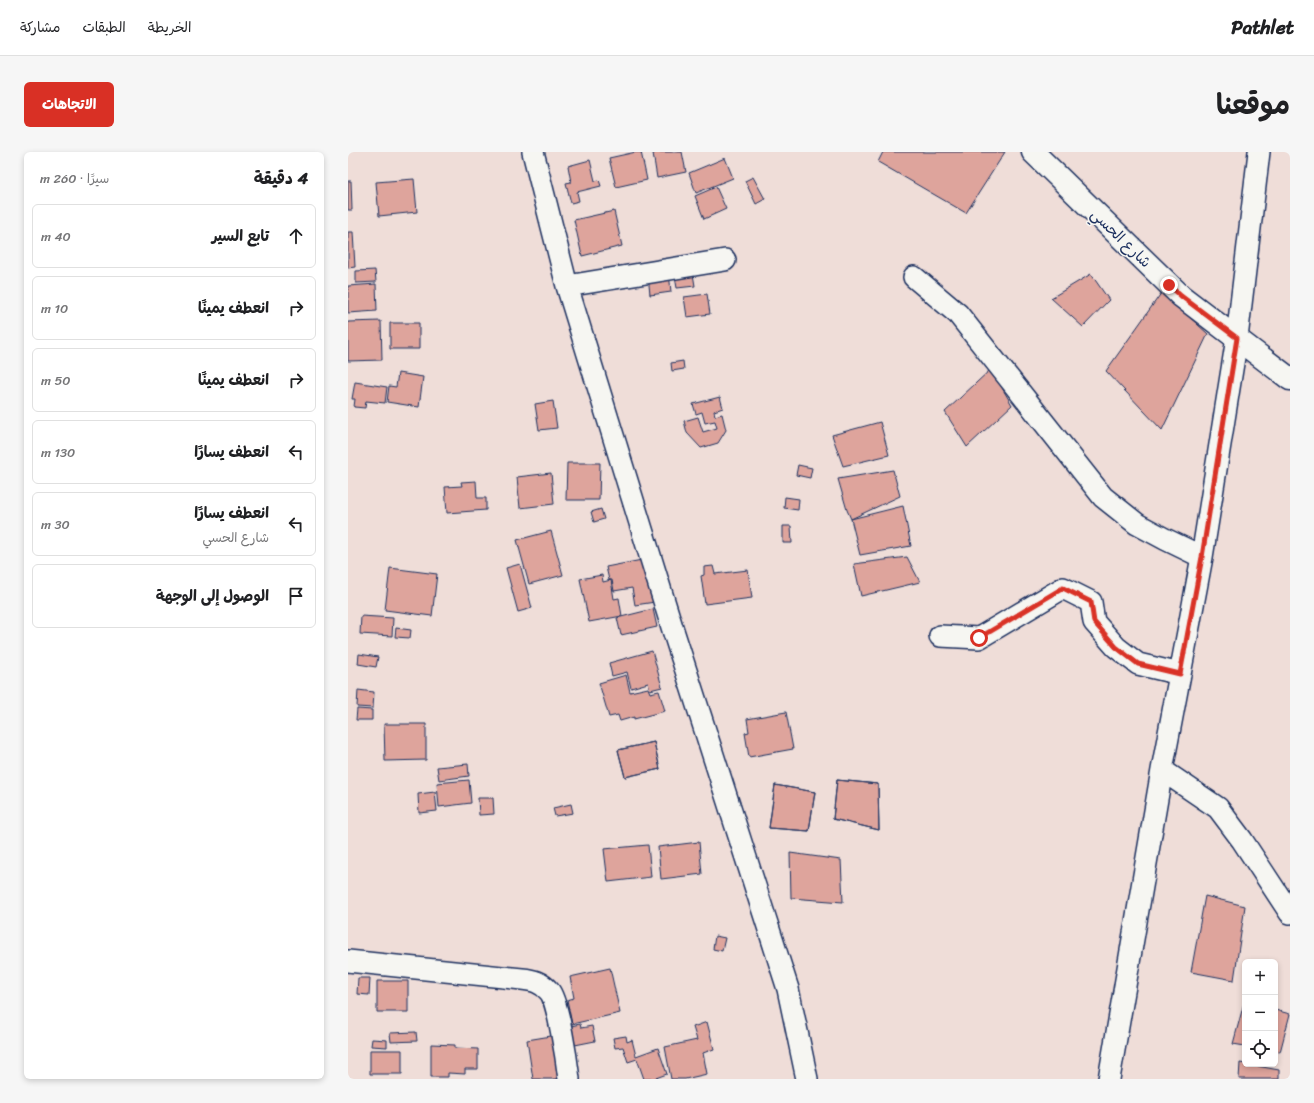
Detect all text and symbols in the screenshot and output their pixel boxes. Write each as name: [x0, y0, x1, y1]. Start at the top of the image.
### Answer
text: Pathlet: [1231, 11, 1294, 44]
text: مشاركة: [20, 15, 60, 40]
text: الطبقات: [82, 15, 126, 40]
text: الخريطة: [148, 15, 191, 40]
text: موقعنا: [1216, 80, 1290, 129]
button: الاتجاهات: [24, 82, 114, 127]
text: 4 دقيقة: [254, 163, 308, 193]
text: سيرًا · 260 m: [40, 167, 109, 190]
street label: شارع الحسي: [1084, 202, 1158, 274]
text: تابع السير: [212, 223, 269, 249]
text: 40 m: [41, 225, 71, 248]
icon: ahead: [285, 225, 307, 247]
route end: [1160, 276, 1178, 294]
text: انعطف يمينًا: [198, 295, 269, 321]
text: 10 m: [41, 297, 68, 320]
icon: right: [285, 297, 307, 319]
text: انعطف يمينًا: [198, 367, 269, 393]
text: 50 m: [41, 369, 71, 392]
icon: right: [285, 369, 307, 391]
text: انعطف يسارًا: [194, 439, 269, 465]
text: 130 m: [41, 441, 75, 464]
icon: left: [285, 441, 307, 463]
text: انعطف يسارًا: [194, 500, 269, 526]
text: 30 m: [41, 513, 70, 536]
icon: left: [285, 513, 307, 535]
text: شارع الحسي: [202, 526, 269, 549]
text: الوصول إلى الوجهة: [156, 583, 269, 609]
icon: arrive: [285, 585, 307, 607]
route start: [970, 629, 988, 647]
map controls: [1242, 959, 1278, 1067]
button: +: [1242, 959, 1278, 995]
button: −: [1242, 995, 1278, 1031]
button: locate: [1242, 1031, 1278, 1067]

